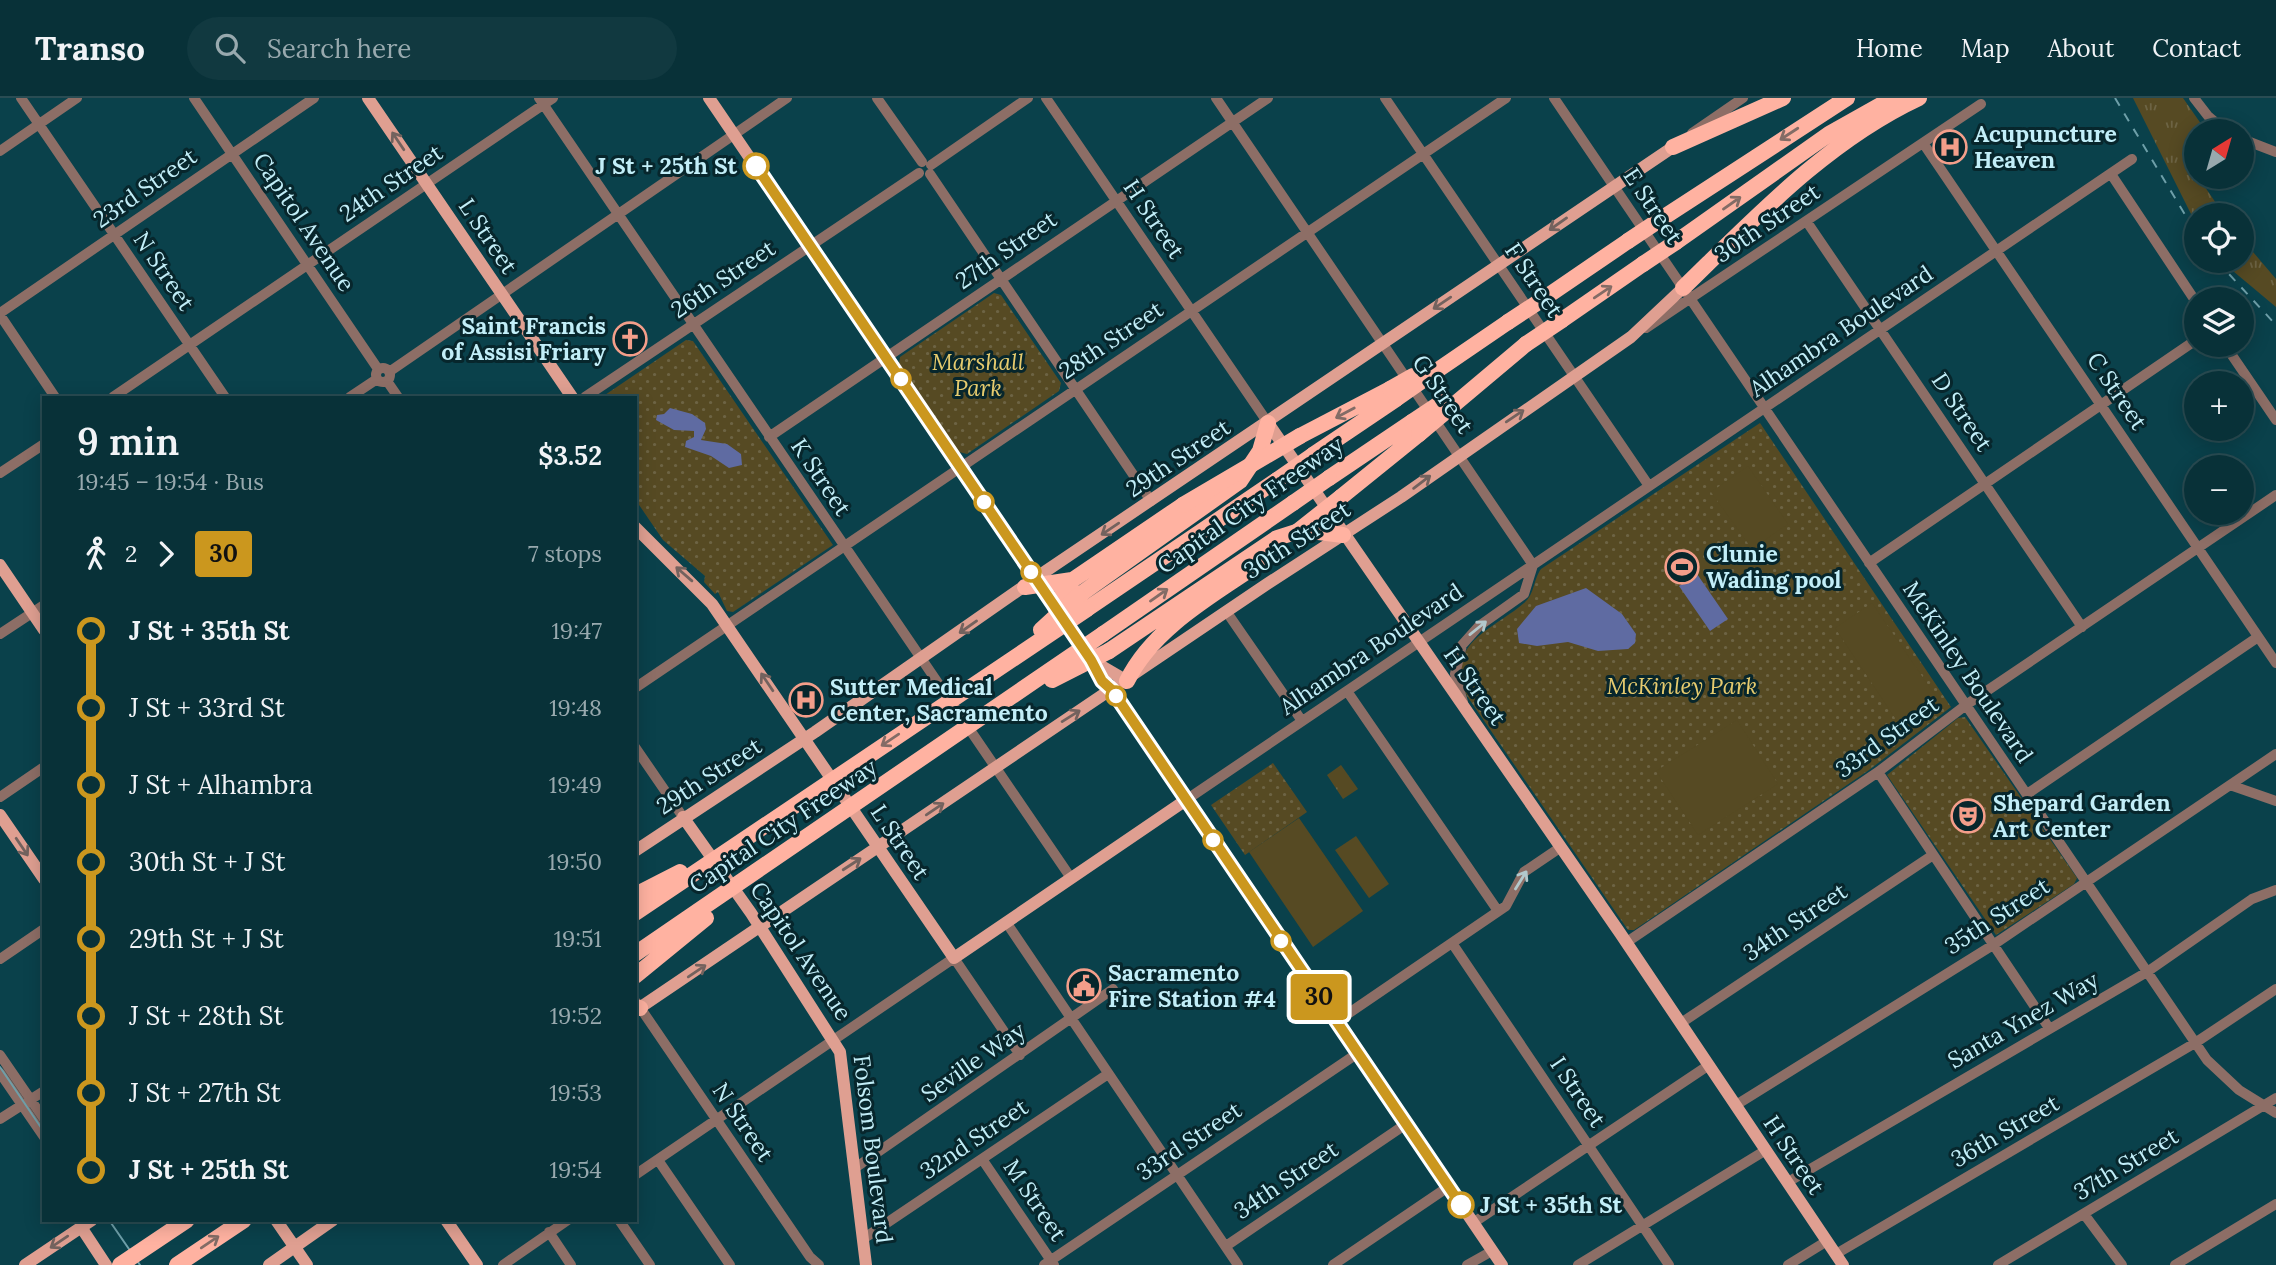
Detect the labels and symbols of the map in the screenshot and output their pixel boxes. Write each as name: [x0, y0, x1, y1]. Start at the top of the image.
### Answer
place label: Acupuncture Heaven: [1974, 119, 2117, 174]
north arrow: [2184, 119, 2254, 189]
one-way arrow: [1779, 127, 1799, 141]
hospital icon: Acupuncture Heaven: [1931, 128, 1969, 166]
one-way arrow: [391, 132, 405, 151]
street label: 24th Street: [334, 137, 448, 228]
street label: 23rd Street: [87, 141, 202, 234]
street label: Capitol Avenue: [247, 147, 362, 297]
place label: J St + 25th St: [596, 151, 737, 180]
marker: J St + 25th St: [743, 153, 769, 179]
street label: E Street: [1617, 162, 1689, 249]
street label: H Street: [1117, 174, 1191, 264]
street label: 30th Street: [1708, 177, 1825, 268]
street label: L Street: [453, 193, 524, 279]
one-way arrow: [1722, 196, 1741, 210]
street label: 27th Street: [950, 204, 1062, 295]
one-way arrow: [1549, 217, 1568, 231]
street label: N Street: [128, 226, 201, 316]
street label: 26th Street: [665, 233, 780, 324]
street label: F Street: [1499, 237, 1570, 323]
street label: Alhambra Boulevard: [1743, 258, 1938, 403]
one-way arrow: [1592, 285, 1612, 299]
street label: 28th Street: [1053, 294, 1168, 385]
one-way arrow: [1433, 296, 1452, 310]
place label: Saint Francis of Assisi Friary: [441, 311, 606, 366]
church icon: Saint Francis of Assisi Friary: [611, 320, 649, 358]
street label: C Street: [2081, 346, 2154, 435]
park label: Marshall Park: [932, 347, 1025, 402]
street label: G Street: [1407, 349, 1480, 439]
street label: D Street: [1926, 367, 1999, 457]
unlabelled marker: [891, 369, 911, 389]
one-way arrow: [1335, 406, 1356, 420]
one-way arrow: [1505, 409, 1524, 423]
street label: 29th Street: [1120, 412, 1235, 503]
street label: Capital City Freeway: [1151, 429, 1349, 580]
street label: K Street: [785, 433, 858, 521]
one-way arrow: [1412, 474, 1431, 489]
unlabelled marker: [974, 492, 994, 512]
street label: 30th Street: [1238, 494, 1355, 585]
one-way arrow: [1101, 522, 1120, 536]
place label: Clunie Wading pool: [1706, 539, 1842, 594]
sports icon: Clunie Wading pool: [1663, 548, 1701, 586]
unlabelled marker: [1021, 562, 1041, 582]
one-way arrow: [675, 566, 693, 582]
street label: McKinley Boulevard: [1897, 575, 2040, 768]
street label: Alhambra Boulevard: [1273, 576, 1468, 721]
one-way arrow: [1149, 588, 1168, 602]
one-way arrow: [959, 620, 978, 634]
one-way arrow: [1468, 620, 1487, 635]
street label: H Street: [1438, 641, 1513, 731]
park label: McKinley Park: [1606, 671, 1758, 700]
place label: Sutter Medical Center, Sacramento: [830, 672, 1048, 727]
one-way arrow: [760, 673, 774, 693]
hospital icon: Sutter Medical Center, Sacramento: [787, 681, 825, 719]
unlabelled marker: [1106, 686, 1126, 706]
street label: 33rd Street: [1829, 689, 1944, 784]
one-way arrow: [1061, 709, 1080, 723]
street label: 29th Street: [651, 731, 767, 820]
one-way arrow: [881, 733, 900, 748]
street label: Capital City Freeway: [683, 751, 883, 899]
place label: Shepard Garden Art Center: [1993, 788, 2171, 843]
theatre icon: Shepard Garden Art Center: [1949, 797, 1987, 835]
street label: L Street: [865, 799, 936, 885]
one-way arrow: [925, 802, 944, 816]
unlabelled marker: [1203, 830, 1223, 850]
one-way arrow: [15, 837, 29, 856]
one-way arrow: [842, 857, 861, 872]
one-way arrow: [1514, 870, 1528, 890]
street label: 35th Street: [1939, 871, 2055, 960]
street label: Capitol Avenue: [744, 876, 859, 1026]
street label: 34th Street: [1737, 876, 1852, 967]
unlabelled marker: [1271, 931, 1291, 951]
place label: Sacramento Fire Station #4: [1108, 958, 1276, 1013]
one-way arrow: [687, 963, 707, 977]
street label: Santa Ynez Way: [1942, 964, 2104, 1074]
public building icon: Sacramento Fire Station #4: [1065, 967, 1103, 1005]
line badge: 30: [1288, 974, 1350, 1020]
street label: Seville Way: [915, 1015, 1031, 1108]
street label: I Street: [1544, 1051, 1613, 1133]
street label: Folsom Boulevard: [848, 1053, 899, 1245]
street label: N Street: [707, 1077, 780, 1167]
street label: 36th Street: [1946, 1088, 2064, 1173]
street label: 32nd Street: [914, 1092, 1033, 1185]
street label: 33rd Street: [1131, 1095, 1247, 1186]
street label: H Street: [1757, 1110, 1831, 1200]
street label: 37th Street: [2068, 1121, 2183, 1206]
street label: 34th Street: [1228, 1134, 1343, 1225]
street label: M Street: [998, 1153, 1073, 1246]
place label: J St + 35th St: [1480, 1190, 1623, 1219]
marker: J St + 35th St: [1448, 1192, 1474, 1218]
one-way arrow: [49, 1235, 69, 1249]
one-way arrow: [200, 1235, 219, 1250]

